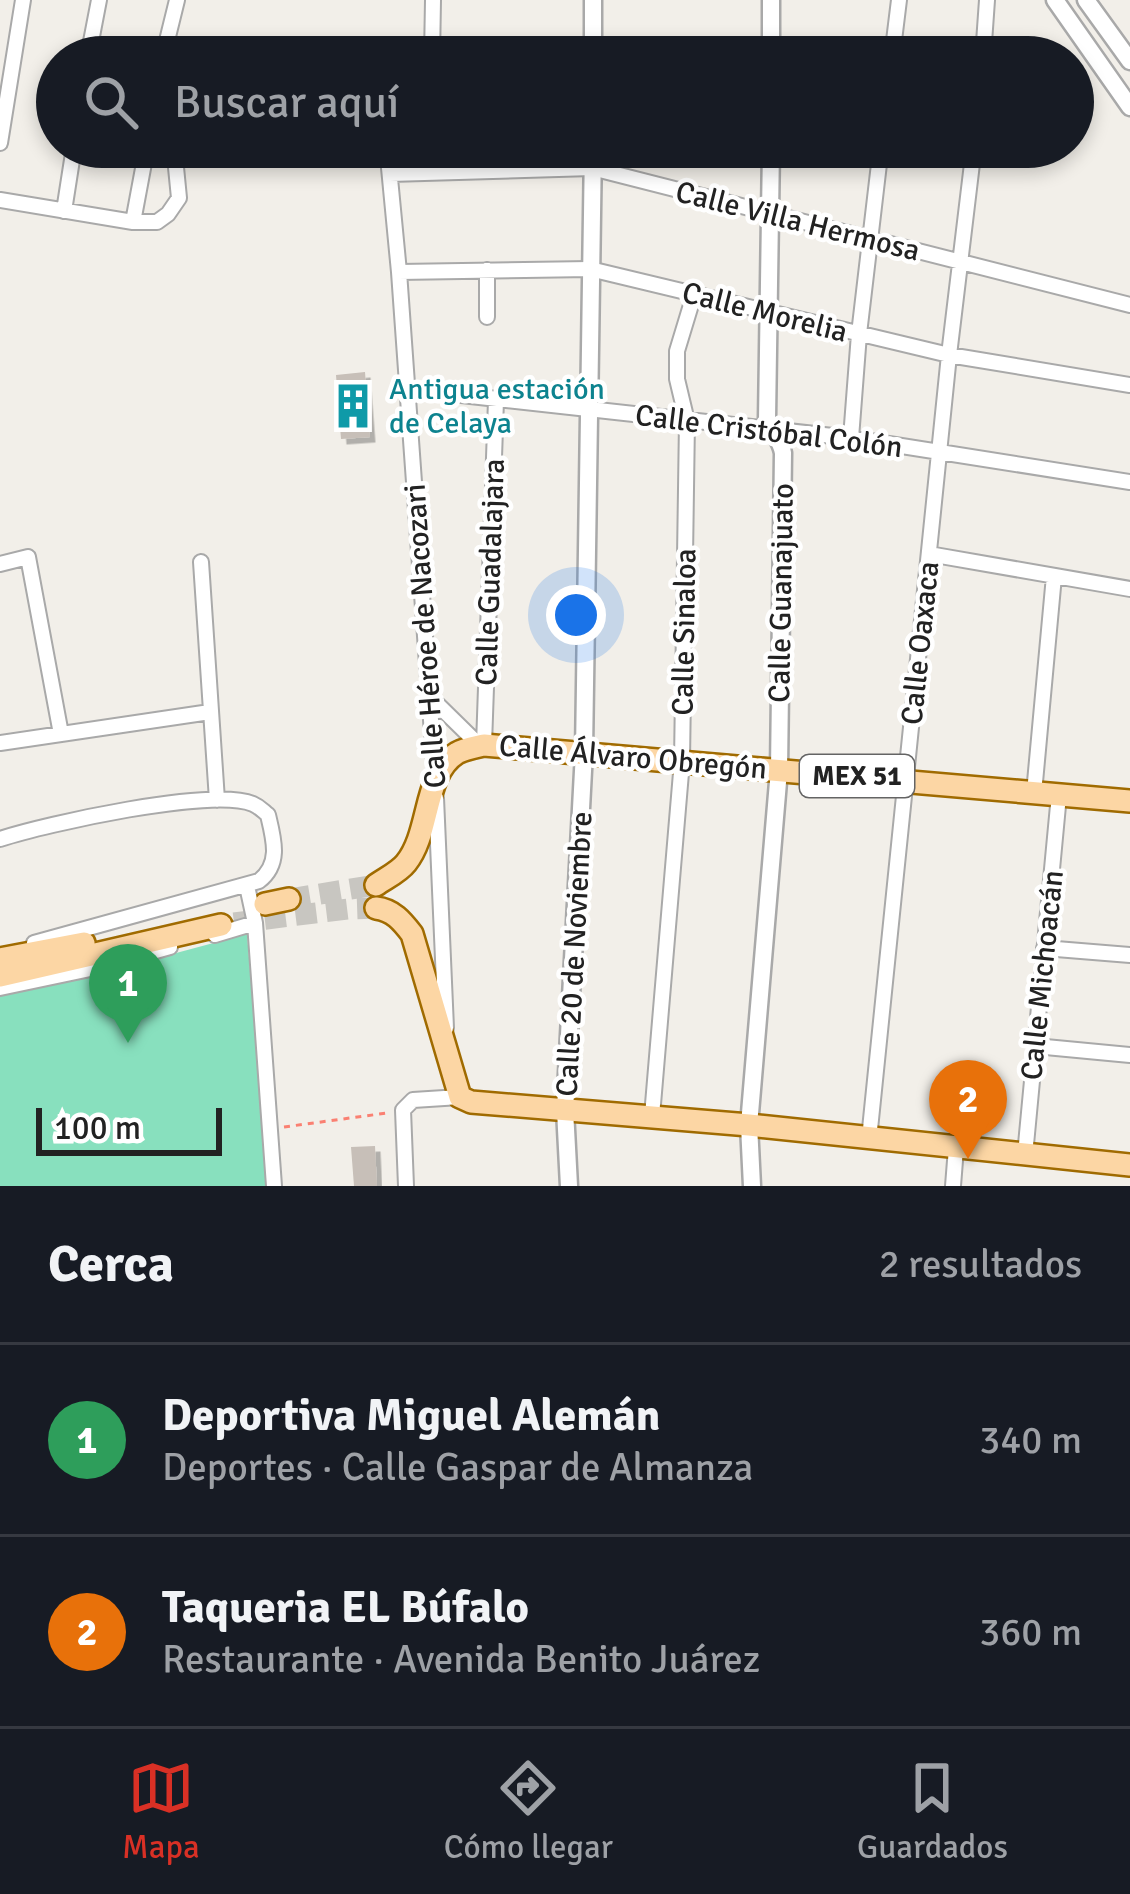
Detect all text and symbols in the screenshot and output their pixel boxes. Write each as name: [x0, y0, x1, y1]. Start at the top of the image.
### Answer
search box: [36, 36, 1094, 168]
icon: search: [78, 69, 144, 135]
text: Buscar aquí: [174, 75, 399, 130]
street label: Calle Villa Hermosa: [672, 173, 924, 270]
street label: Calle Morelia: [678, 274, 851, 351]
place label: Antigua estación de Celaya: [389, 371, 605, 442]
building icon: Antigua estación de Celaya: [328, 381, 378, 431]
street label: Calle Cristóbal Colón: [633, 397, 905, 466]
street label: Calle Guadalajara: [468, 458, 513, 686]
street label: Calle Héroe de Nacozari: [396, 483, 455, 789]
street label: Calle Guanajuato: [761, 483, 802, 703]
street label: Calle Sinaloa: [665, 548, 704, 716]
street label: Calle Oaxaca: [894, 559, 947, 727]
your location: [546, 585, 606, 645]
street label: Calle Álvaro Obregón: [498, 727, 768, 788]
road number: MEX 51: [800, 755, 914, 797]
street label: Calle 20 de Noviembre: [549, 810, 600, 1098]
street label: Calle Michoacán: [1013, 868, 1072, 1082]
pin: 1: [89, 944, 167, 1043]
pin: 2: [929, 1060, 1007, 1159]
scale bar: [36, 1102, 222, 1155]
text: 100 m: [54, 1108, 141, 1149]
text: Cerca: [48, 1233, 174, 1296]
text: 2 resultados: [879, 1240, 1082, 1288]
text: Deportiva Miguel Alemán: [162, 1388, 660, 1443]
text: 1: [76, 1416, 98, 1464]
text: 340 m: [979, 1416, 1082, 1464]
text: Deportes · Calle Gaspar de Almanza: [162, 1443, 753, 1491]
text: Taqueria EL Búfalo: [162, 1580, 529, 1635]
text: 2: [76, 1608, 98, 1656]
text: 360 m: [979, 1608, 1082, 1656]
text: Restaurante · Avenida Benito Juárez: [162, 1635, 760, 1683]
tab: Mapa: [122, 1755, 200, 1868]
tab: Cómo llegar: [444, 1755, 613, 1868]
tab: Guardados: [857, 1755, 1008, 1868]

